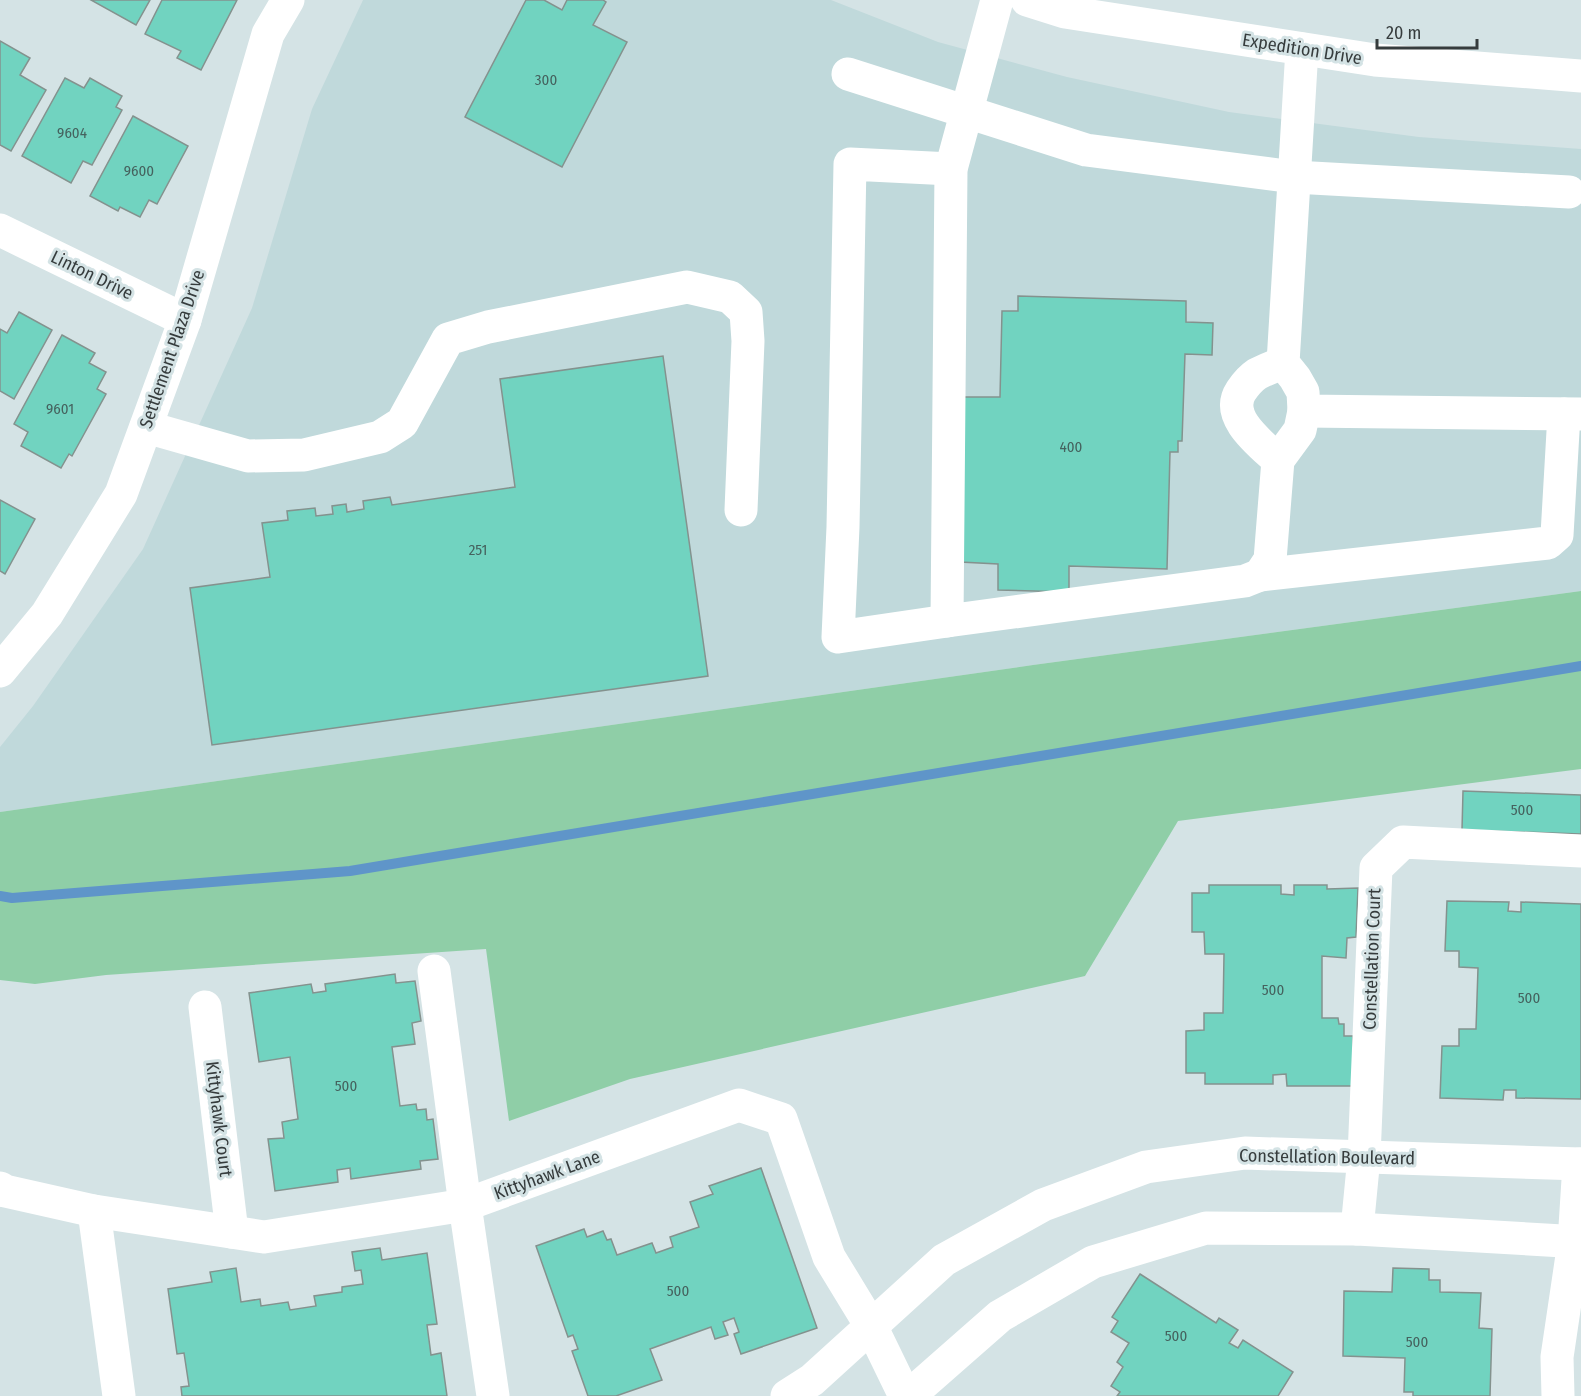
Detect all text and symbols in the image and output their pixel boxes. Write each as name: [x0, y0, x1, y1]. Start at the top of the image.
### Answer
scale bar: [1377, 12, 1478, 50]
text: 20 m: [1386, 22, 1421, 44]
street label: Expedition Drive: [1241, 29, 1363, 69]
house number: 300: [535, 71, 557, 89]
house number: 9604: [57, 124, 87, 142]
house number: 9600: [124, 162, 154, 180]
street label: Linton Drive: [47, 246, 137, 304]
street label: Settlement Plaza Drive: [135, 267, 209, 431]
house number: 9601: [46, 400, 74, 418]
house number: 400: [1060, 438, 1082, 456]
house number: 251: [469, 541, 487, 559]
house number: 500: [1511, 801, 1533, 819]
street label: Constellation Court: [1359, 888, 1385, 1030]
house number: 500: [1262, 981, 1284, 999]
house number: 500: [1518, 989, 1540, 1007]
street label: Kittyhawk Court: [201, 1060, 237, 1178]
house number: 500: [335, 1077, 357, 1095]
street label: Constellation Boulevard: [1239, 1144, 1415, 1170]
street label: Kittyhawk Lane: [491, 1146, 603, 1204]
house number: 500: [667, 1282, 689, 1300]
house number: 500: [1165, 1327, 1187, 1345]
house number: 500: [1406, 1333, 1428, 1351]

